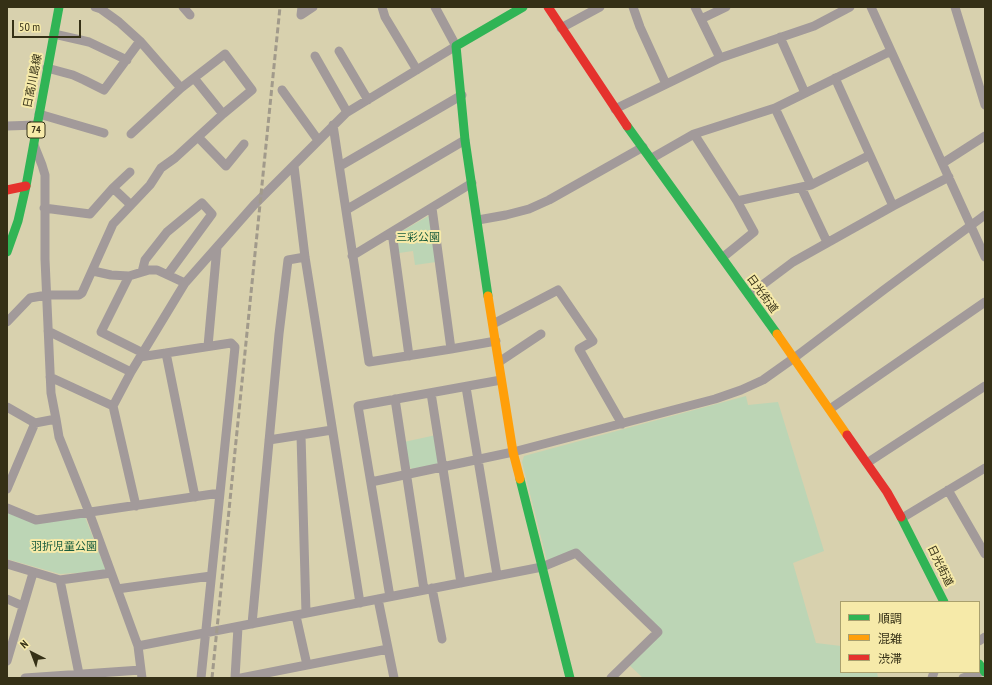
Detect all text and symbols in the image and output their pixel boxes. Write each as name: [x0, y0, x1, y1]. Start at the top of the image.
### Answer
scale bar: [14, 12, 83, 38]
text: 50 m: [19, 19, 40, 34]
street label: 日高川島線: [21, 53, 45, 109]
road number: 74: [27, 122, 45, 138]
park label: 三彩公園: [396, 231, 440, 245]
street label: 日光街道: [744, 272, 780, 316]
park label: 羽折児童公園: [31, 540, 97, 554]
street label: 日光街道: [924, 543, 956, 589]
legend: [840, 601, 980, 673]
text: 順調: [878, 611, 902, 626]
text: 混雑: [878, 631, 902, 646]
north arrow: [12, 633, 52, 673]
text: N: [17, 637, 31, 651]
text: 渋滞: [878, 651, 902, 666]

